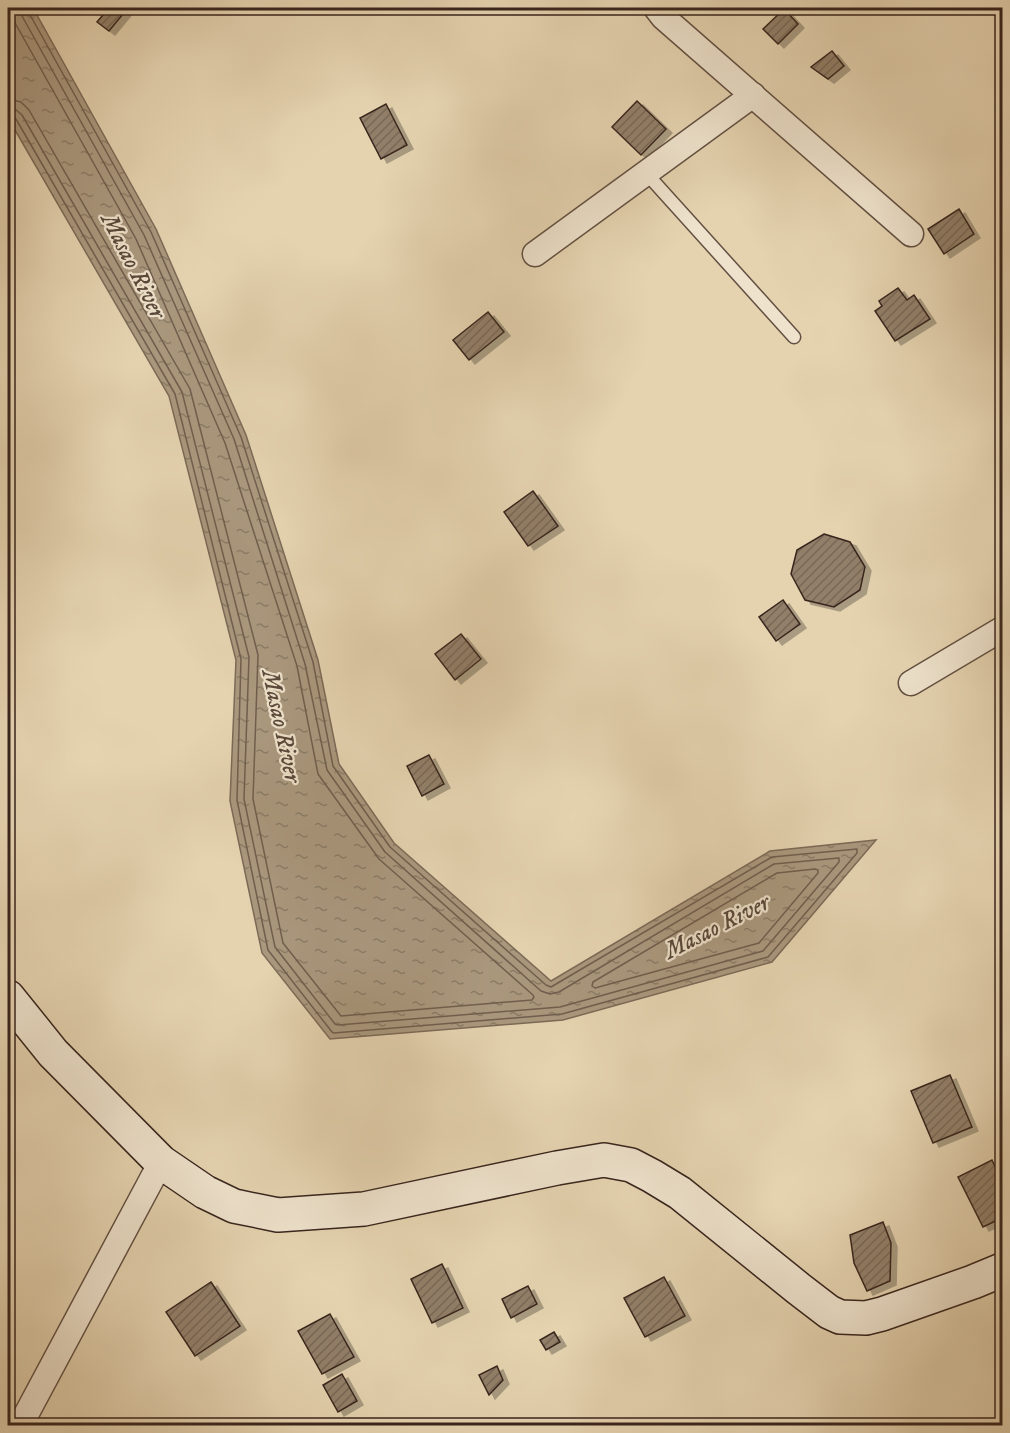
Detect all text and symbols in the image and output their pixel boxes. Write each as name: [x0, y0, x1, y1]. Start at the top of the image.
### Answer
water label: Masao River: [93, 206, 173, 326]
water label: Masao River: [254, 665, 308, 787]
water label: Masao River: [657, 887, 777, 967]

